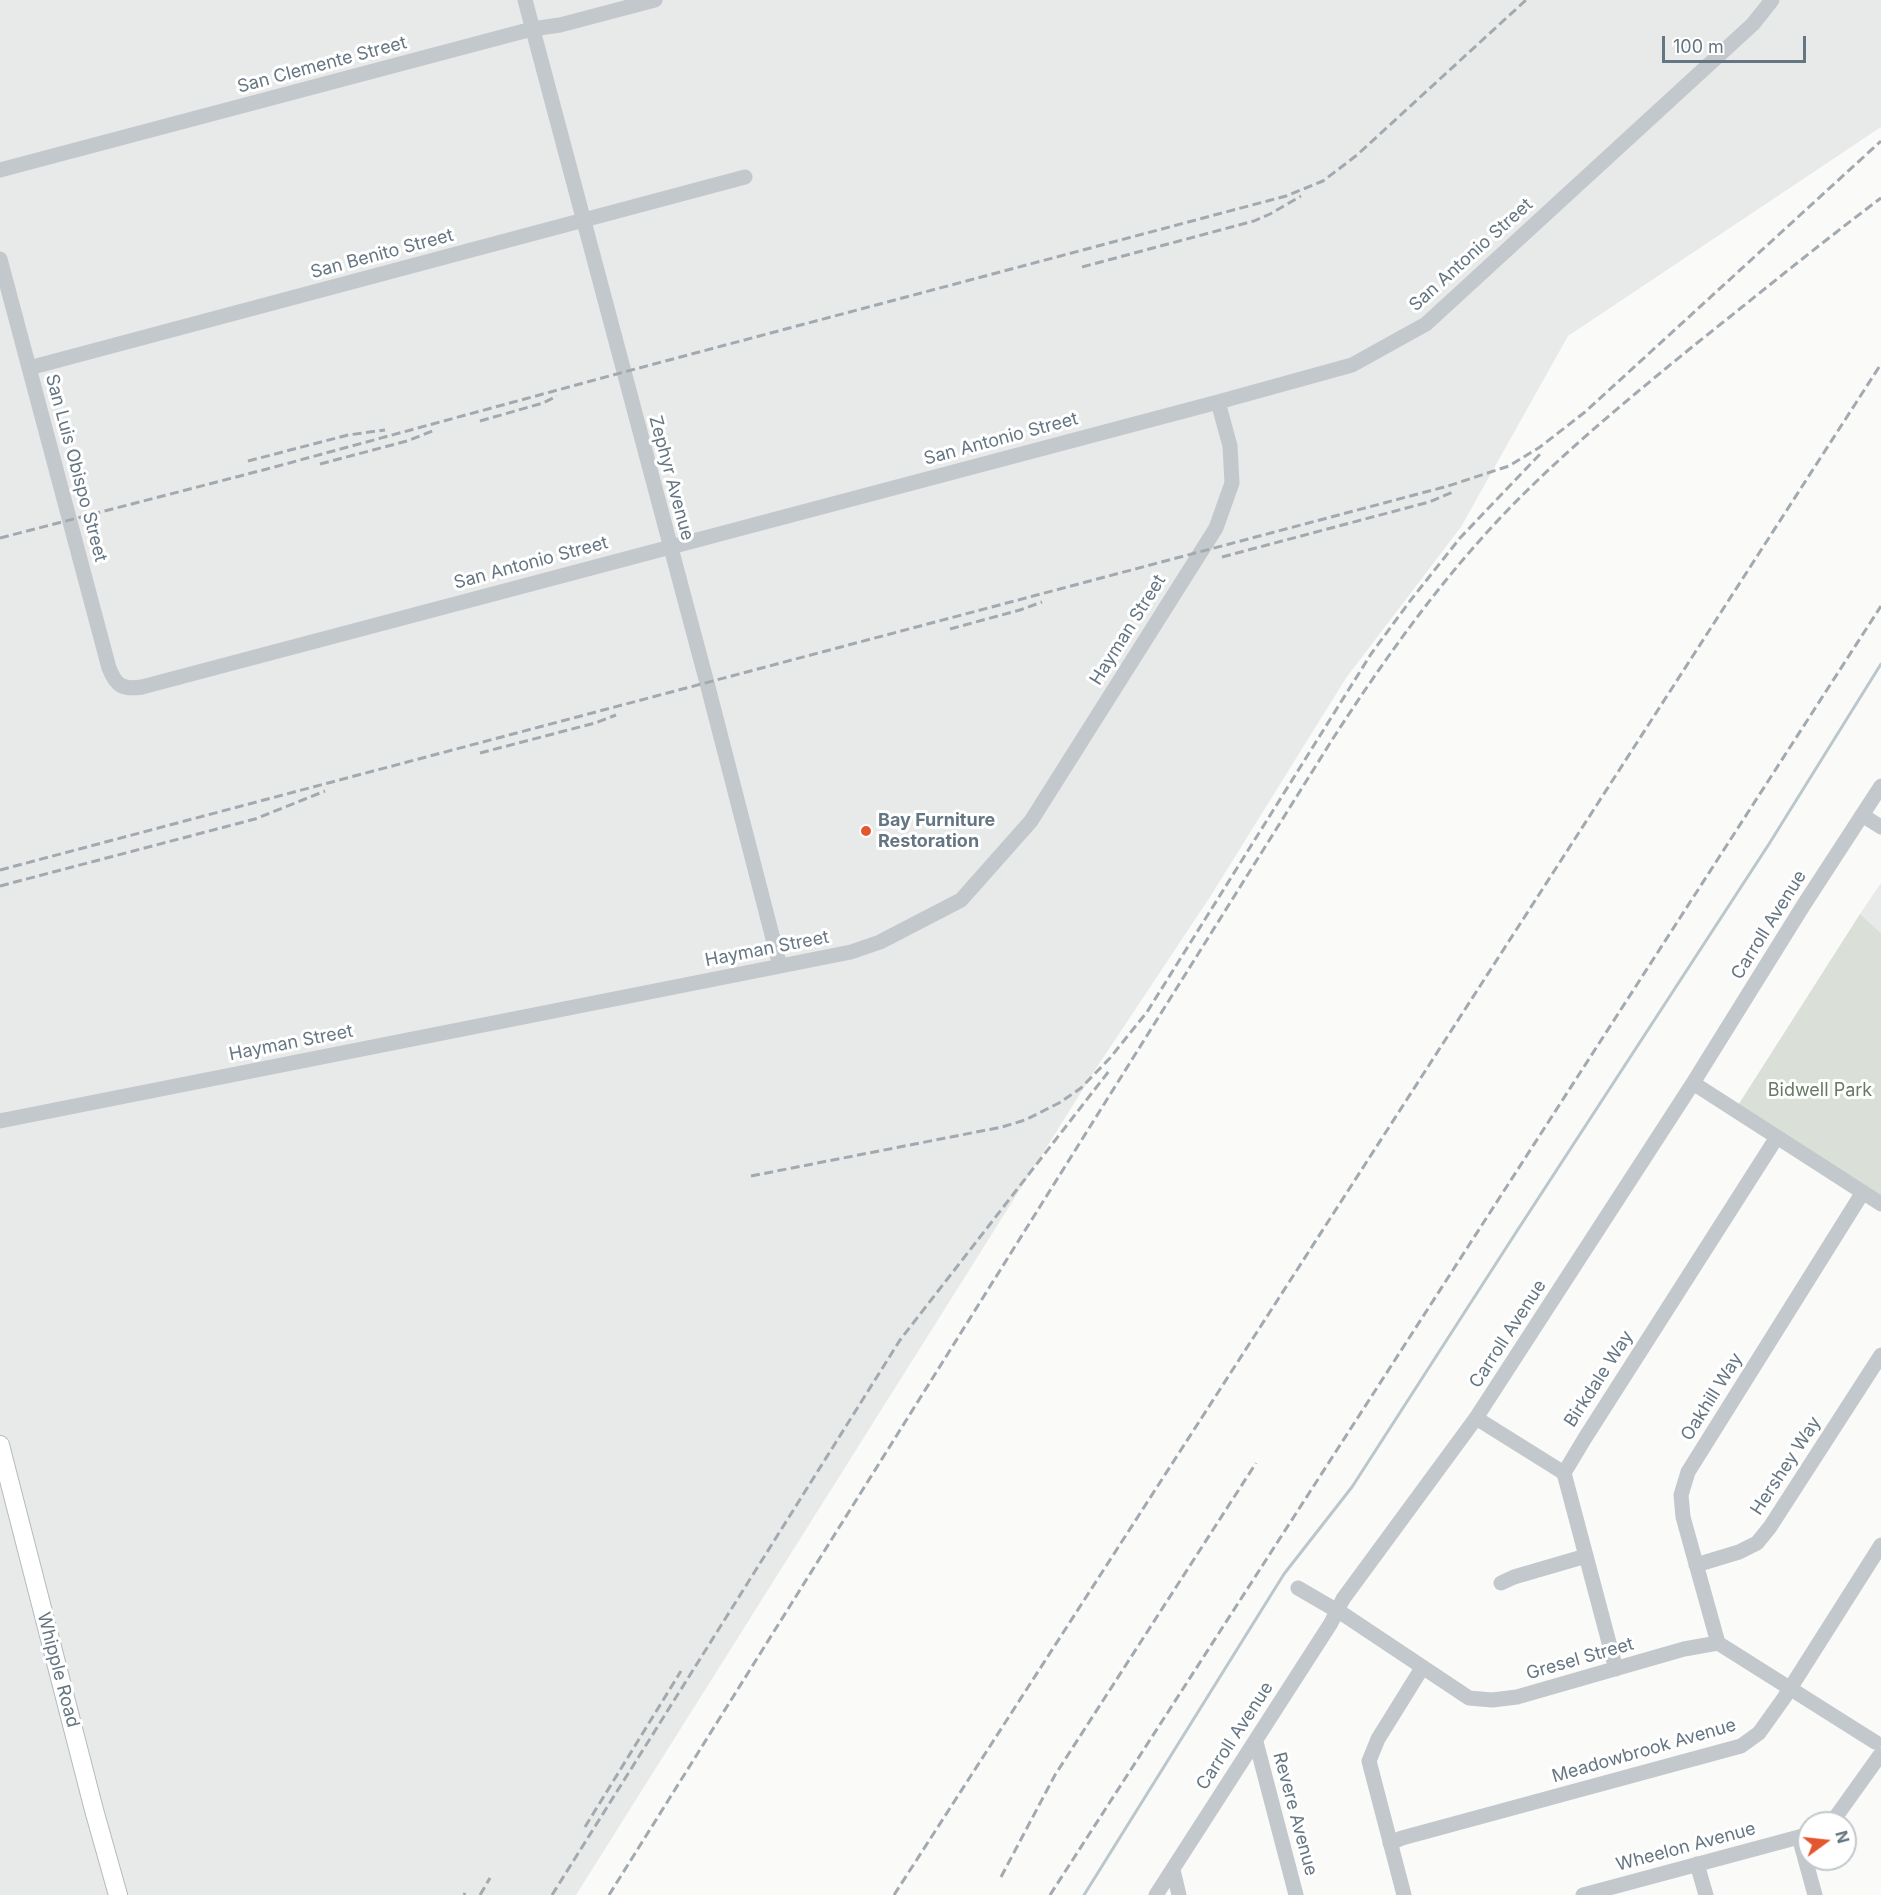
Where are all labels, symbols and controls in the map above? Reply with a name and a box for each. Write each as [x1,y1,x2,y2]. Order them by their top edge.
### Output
scale bar [1665,24,1809,62]
street label: San Clemente Street [235,32,409,98]
text: 100 m [1673,36,1724,57]
street label: San Antonio Street [1405,194,1537,316]
street label: San Benito Street [308,225,456,283]
street label: San Luis Obispo Street [41,372,111,564]
street label: San Antonio Street [922,408,1080,470]
street label: Zephyr Avenue [644,413,698,543]
street label: San Antonio Street [452,532,610,594]
street label: Hayman Street [1086,571,1170,689]
place label: Bay Furniture Restoration [878,810,995,852]
marker: Bay Furniture Restoration [859,824,873,838]
street label: Carroll Avenue [1727,866,1811,984]
street label: Hayman Street [703,926,831,972]
street label: Hayman Street [227,1020,355,1066]
park label: Bidwell Park [1768,1080,1872,1102]
street label: Carroll Avenue [1465,1276,1551,1392]
street label: Birkdale Way [1560,1327,1638,1431]
street label: Oakhill Way [1677,1349,1747,1445]
street label: Hershey Way [1746,1413,1826,1519]
street label: Whipple Road [32,1610,84,1730]
street label: Gresel Street [1524,1633,1636,1685]
street label: Carroll Avenue [1192,1678,1278,1794]
street label: Meadowbrook Avenue [1549,1714,1739,1788]
street label: Revere Avenue [1268,1750,1322,1878]
north arrow [1797,1811,1857,1871]
street label: Wheelon Avenue [1614,1818,1758,1876]
text: N [1831,1828,1854,1845]

